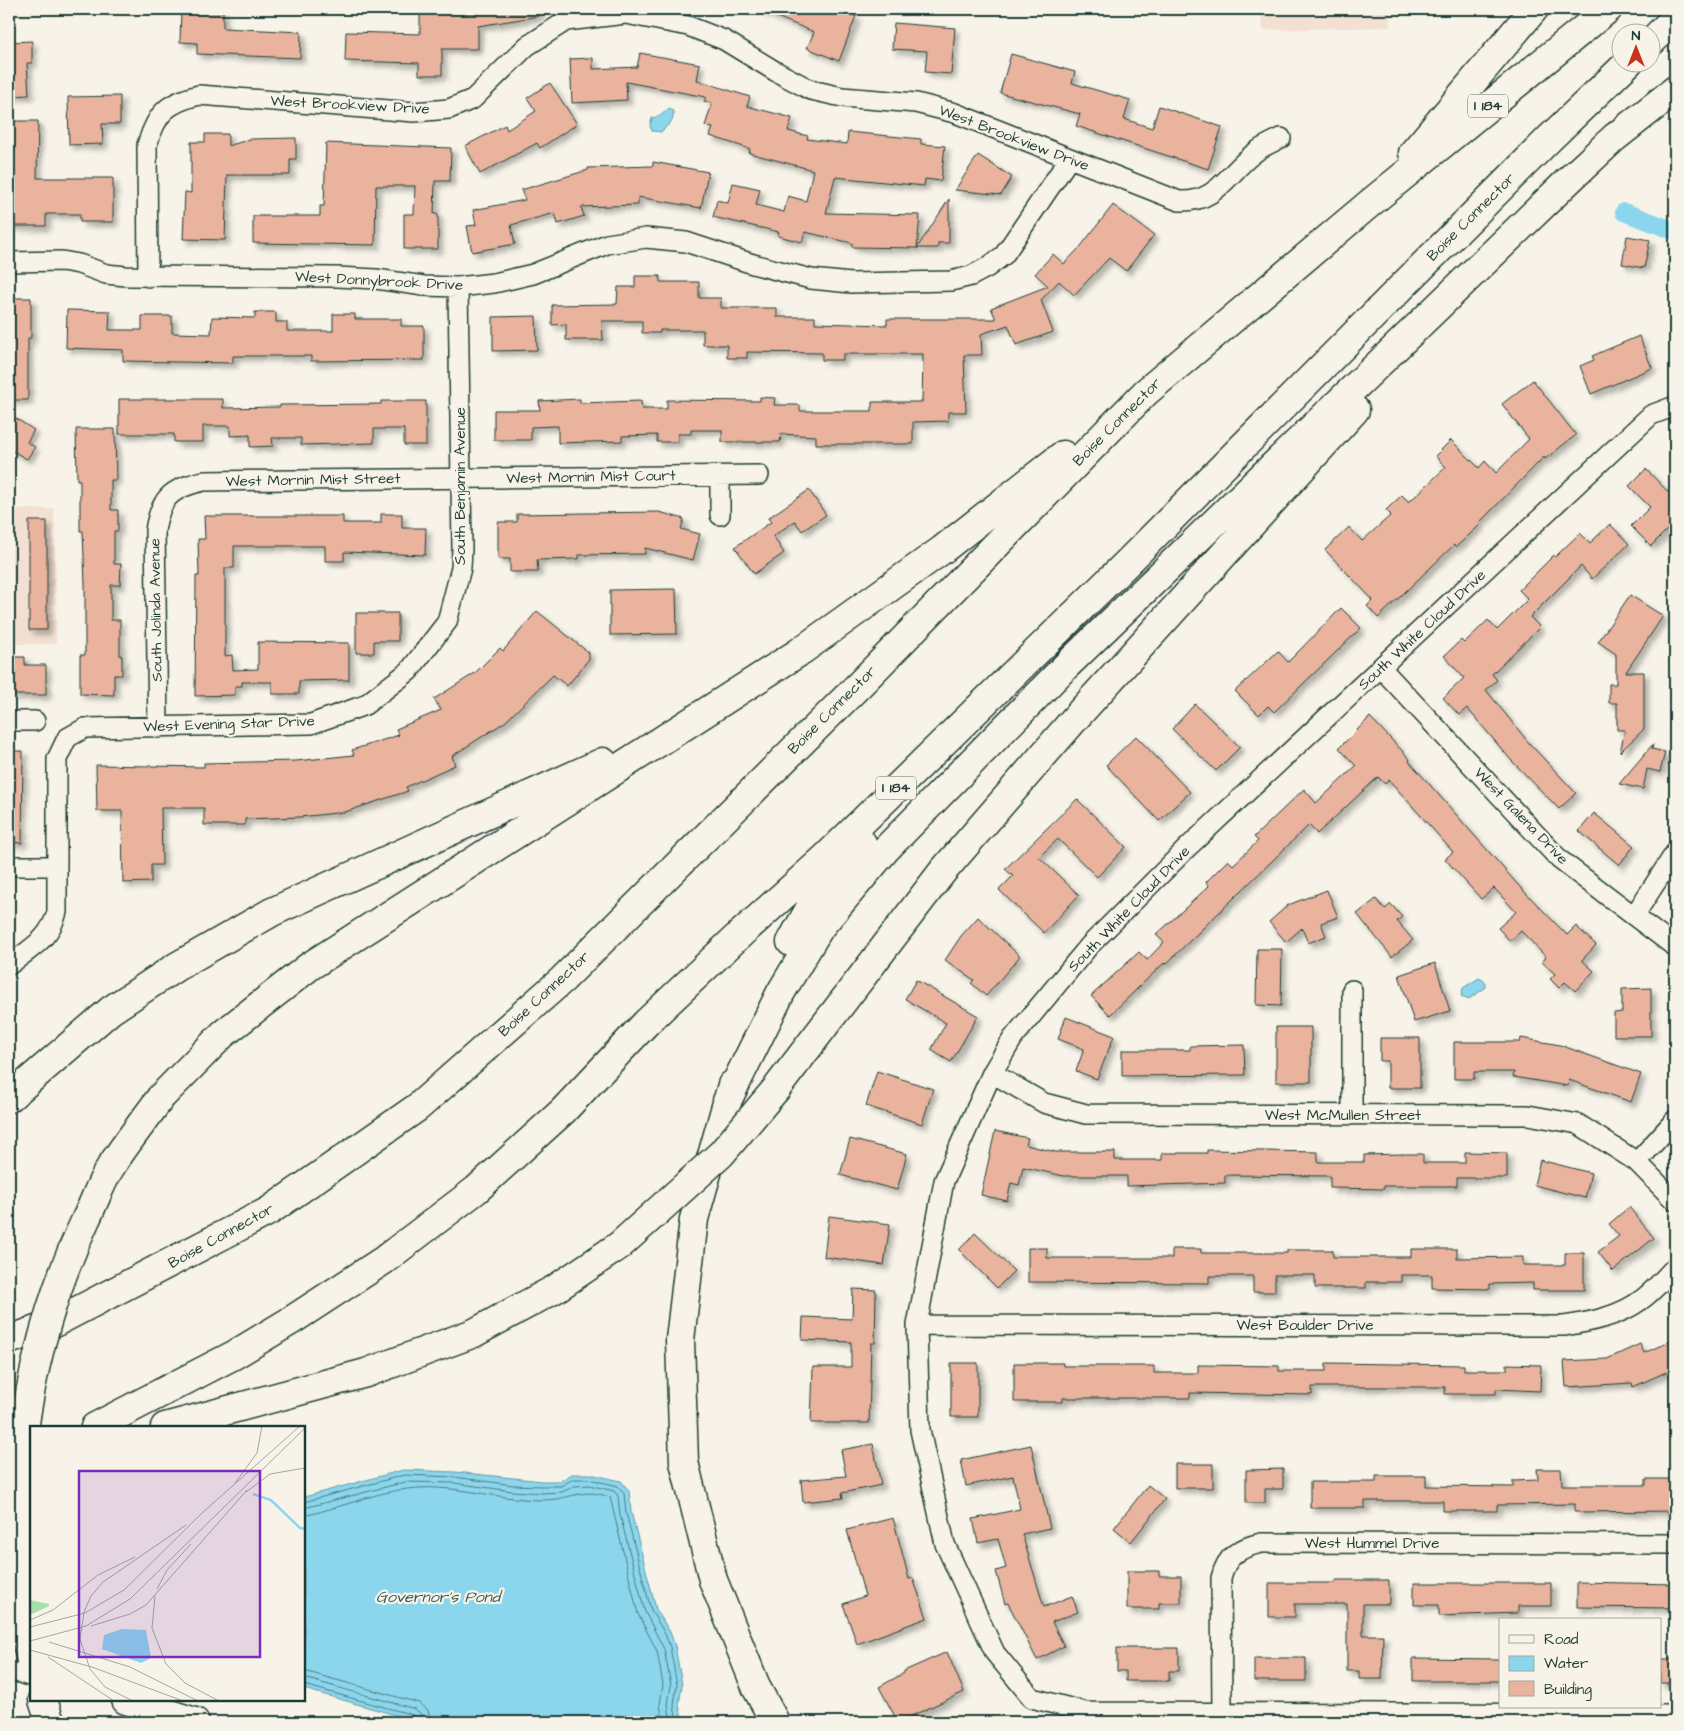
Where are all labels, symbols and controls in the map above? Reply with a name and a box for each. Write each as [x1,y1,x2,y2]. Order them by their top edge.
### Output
north arrow [1612,22,1662,72]
text: N [1632,26,1641,46]
street label: West Brookview Drive [270,90,430,120]
road number: I 184 [1468,94,1508,118]
street label: West Brookview Drive [936,100,1092,176]
street label: Boise Connector [1422,168,1520,266]
street label: West Donnybrook Drive [294,266,464,297]
street label: Boise Connector [1068,373,1166,471]
street label: South Benjamin Avenue [450,407,471,565]
street label: West Mornin Mist Court [506,465,676,489]
street label: West Mornin Mist Street [225,468,401,492]
street label: South Jolinda Avenue [144,538,168,682]
street label: South White Cloud Drive [1353,565,1491,695]
street label: Boise Connector [783,661,881,759]
street label: West Evening Star Drive [143,711,315,738]
street label: West Galena Drive [1469,763,1573,869]
road number: I 184 [876,776,916,800]
street label: South White Cloud Drive [1063,841,1195,977]
street label: Boise Connector [494,946,594,1042]
street label: West McMullen Street [1265,1105,1421,1126]
street label: Boise Connector [165,1198,277,1274]
street label: West Boulder Drive [1236,1315,1374,1336]
inset map [30,1426,305,1701]
street label: West Hummel Drive [1305,1533,1439,1554]
water label: Governor's Pond [376,1586,503,1608]
legend [1499,1618,1662,1708]
text: Road [1544,1629,1579,1650]
text: Water [1544,1653,1588,1674]
text: Building [1544,1679,1592,1701]

